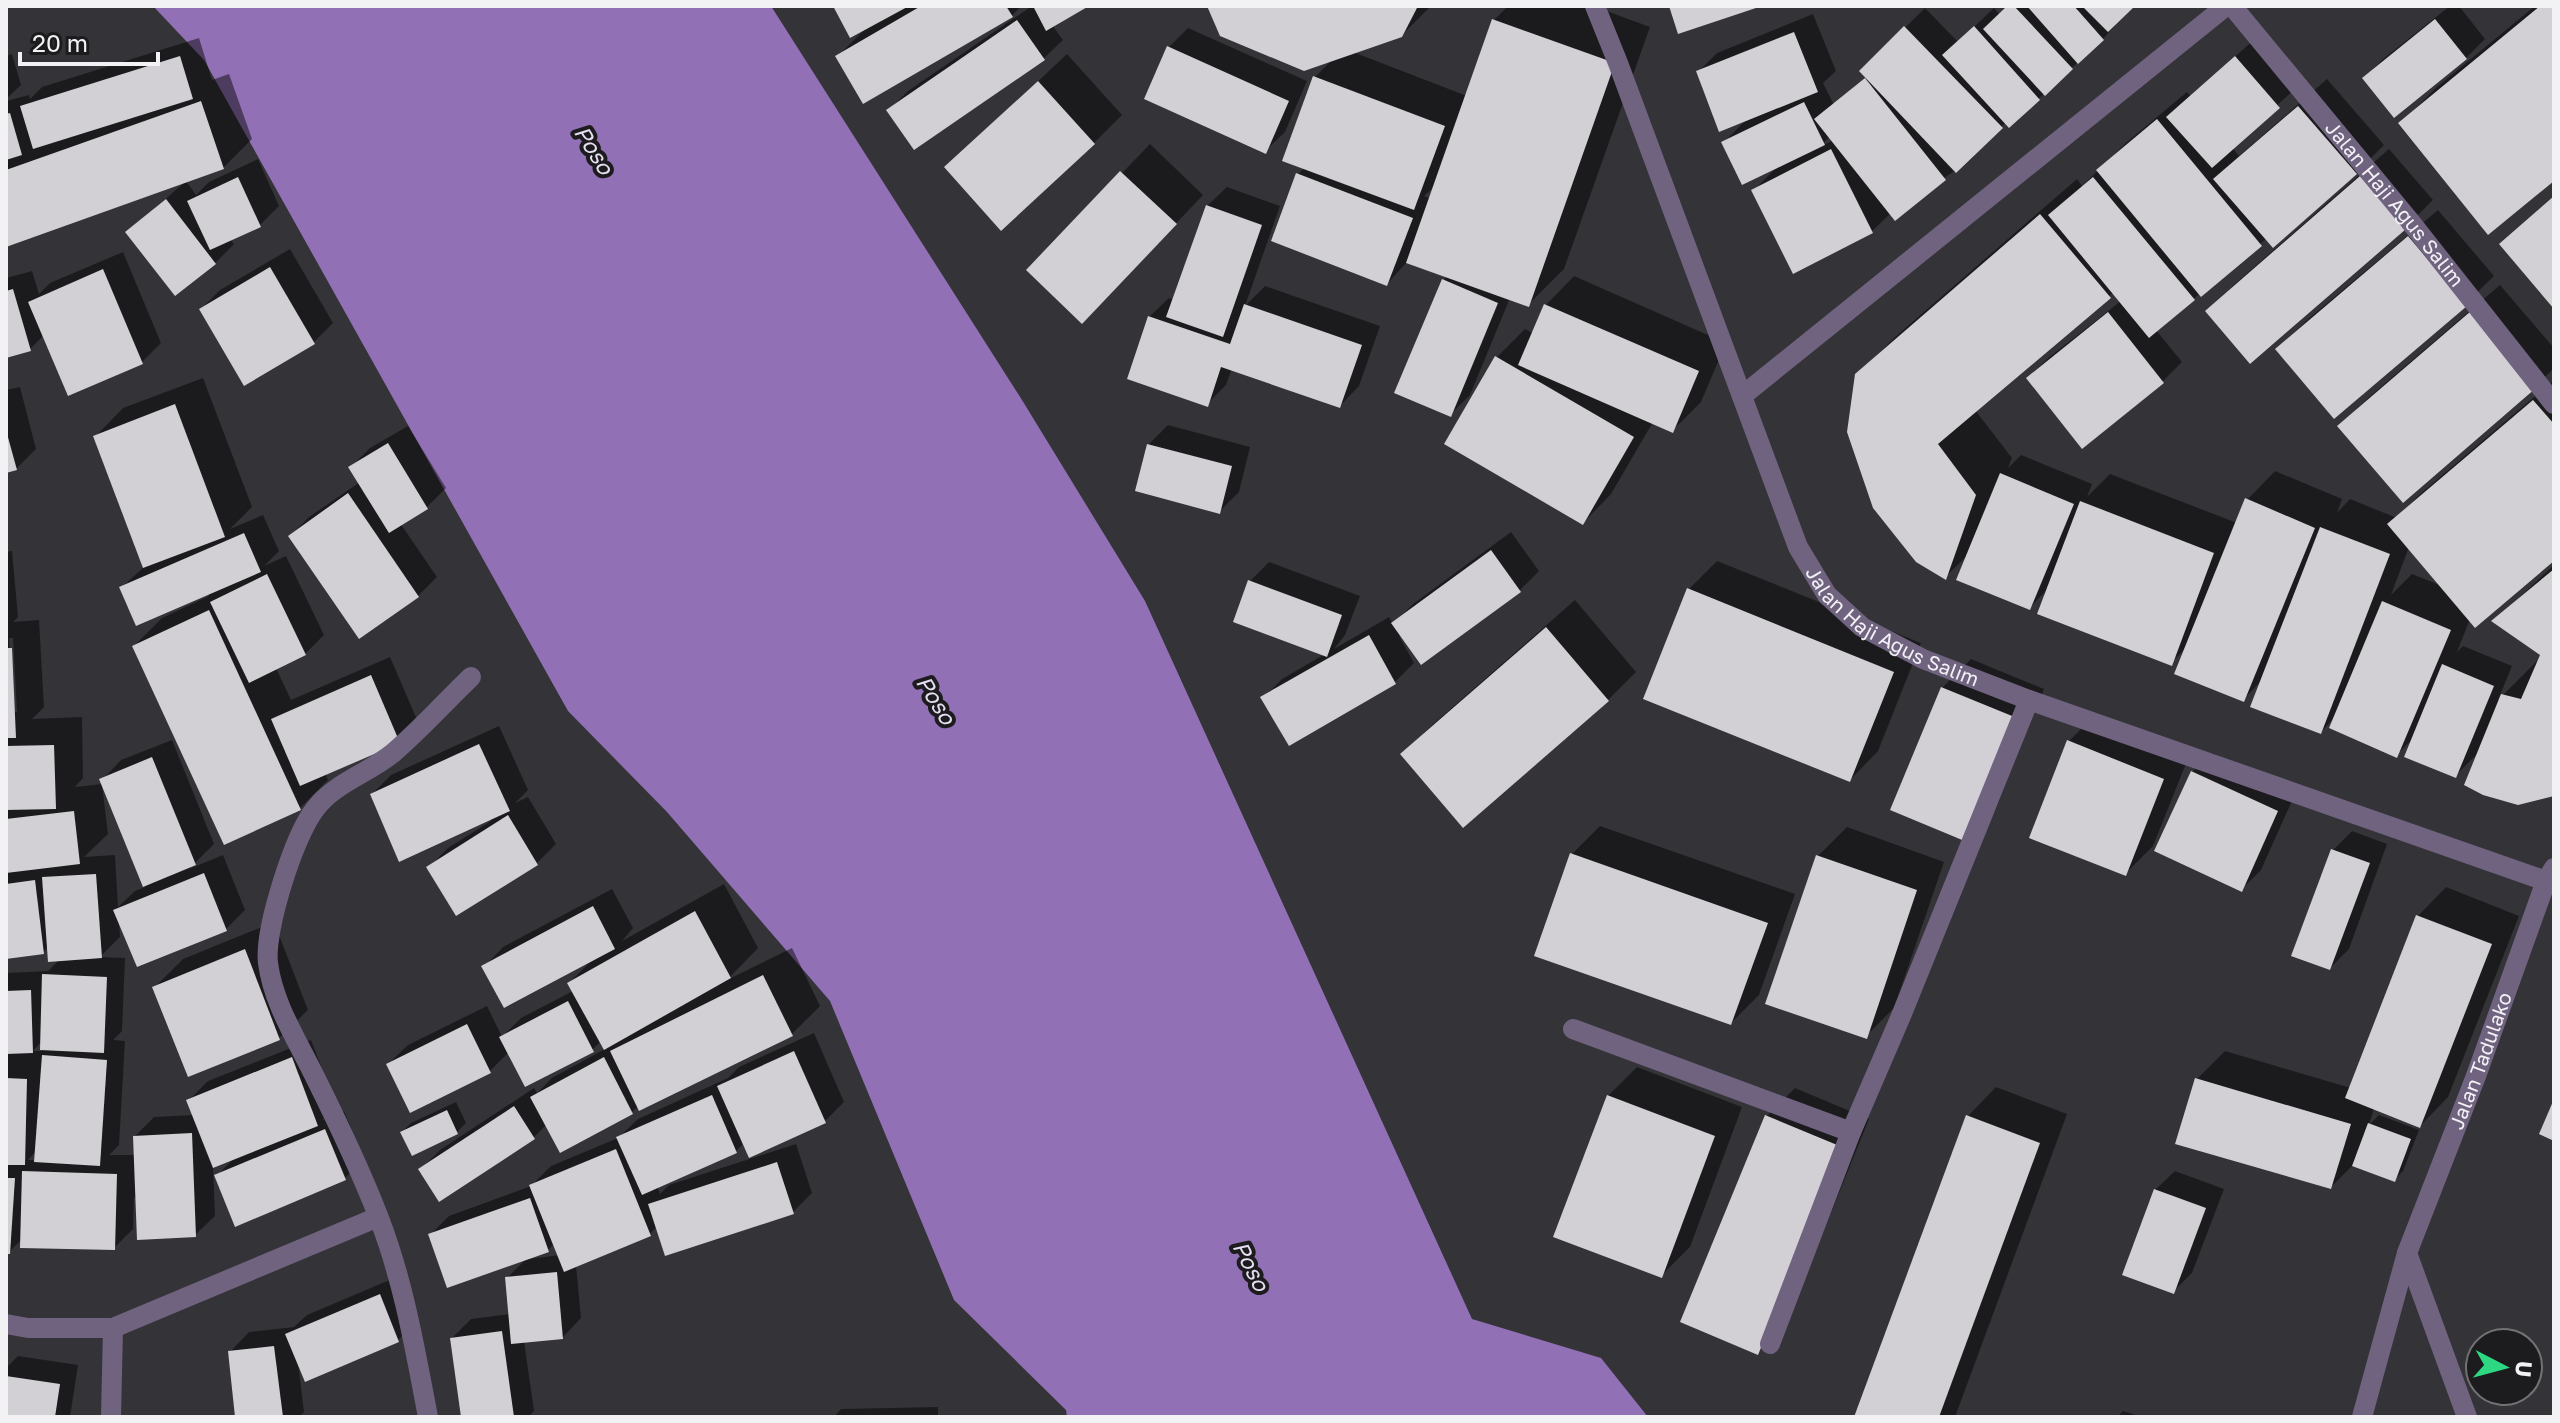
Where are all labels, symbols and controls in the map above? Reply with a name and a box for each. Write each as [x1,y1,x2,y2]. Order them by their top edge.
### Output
scale bar [20,16,158,66]
text: 20 m [32,28,88,57]
street label: Jalan Haji Agus Salim [2321,115,2470,291]
water label: Poso [569,120,621,181]
street label: Jalan Haji Agus Salim [1801,562,1983,691]
water label: Poso [911,670,963,731]
street label: Jalan Tadulako [2443,989,2516,1132]
water label: Poso [1228,1236,1276,1297]
north arrow [2464,1327,2544,1407]
text: U [2510,1360,2539,1379]

